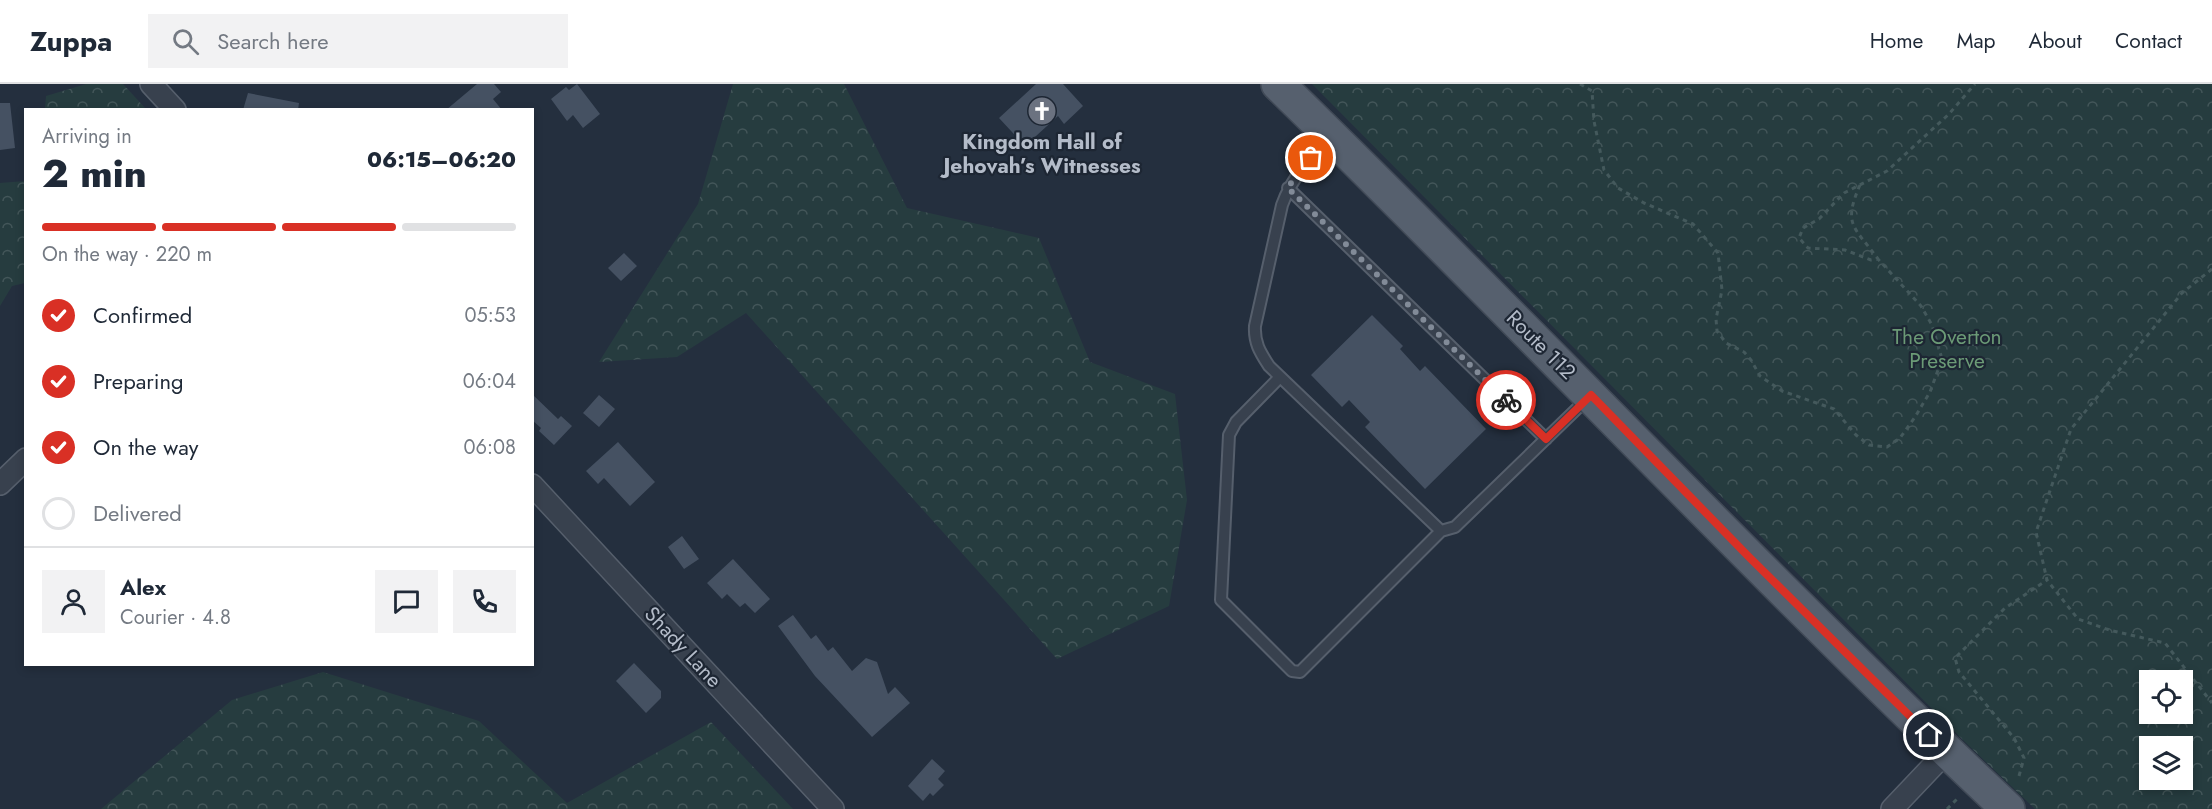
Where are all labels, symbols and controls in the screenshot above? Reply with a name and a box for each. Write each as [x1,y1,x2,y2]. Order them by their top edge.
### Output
search box [148,14,568,68]
text: Zuppa [30,21,112,62]
icon: search [169,25,202,58]
text: Search here [217,25,329,57]
text: Home [1870,26,1923,56]
text: Map [1956,26,1996,56]
text: About [2029,26,2082,56]
text: Contact [2115,26,2182,56]
church icon: Kingdom Hall of Jehovah’s Witnesses [1026,95,1058,127]
text: Arriving in [42,122,132,151]
place label: Kingdom Hall of Jehovah’s Witnesses [939,127,1141,181]
pin [1285,132,1336,183]
icon: bag [1294,141,1327,174]
text: 06:15–06:20 [367,143,516,175]
text: 2 min [42,145,147,202]
text: On the way · 220 m [42,240,212,269]
icon: check [42,299,75,332]
text: Confirmed [93,299,192,331]
text: 05:53 [465,301,516,330]
street label: Route 112 [1500,304,1582,386]
park label: The Overton Preserve [1892,322,2002,376]
icon: check [42,365,75,398]
text: Preparing [93,365,184,397]
text: 06:04 [463,367,516,396]
courier [1476,370,1536,430]
icon: bike [1490,384,1523,417]
icon: check [42,431,75,464]
text: On the way [93,431,198,463]
text: 06:08 [464,433,516,462]
text: Delivered [93,497,182,529]
button: person [42,570,105,633]
button: chat [375,570,438,633]
button: phone [453,570,516,633]
text: Alex [120,571,166,603]
street label: Shady Lane [637,600,729,694]
text: Courier · 4.8 [120,603,231,632]
map controls [2139,670,2193,790]
button: locate [2139,670,2193,724]
pin [1903,709,1954,760]
icon: home [1912,718,1945,751]
button: layers [2139,736,2193,790]

